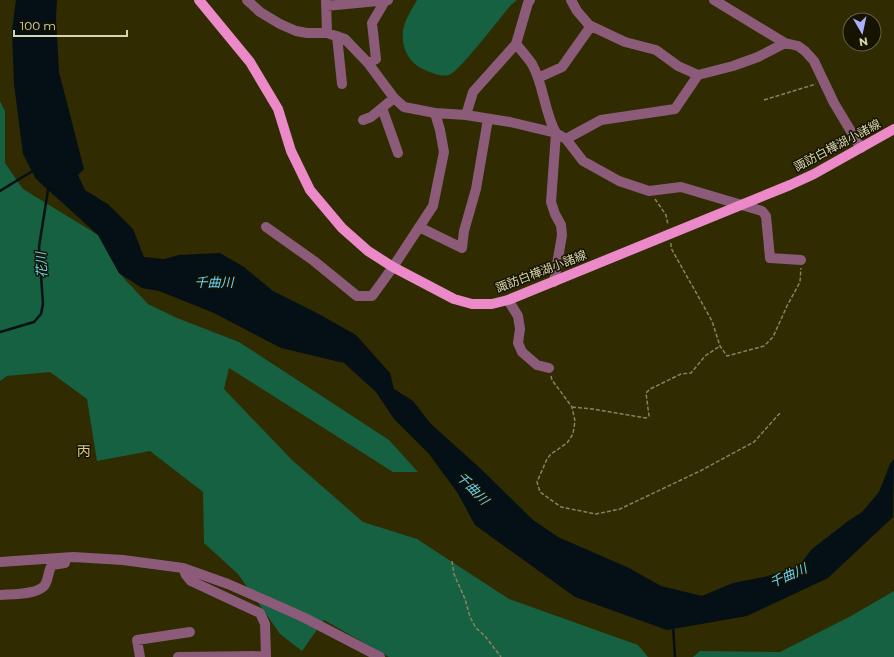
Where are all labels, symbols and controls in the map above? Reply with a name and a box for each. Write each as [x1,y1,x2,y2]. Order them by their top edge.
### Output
scale bar [14,12,127,38]
north arrow [842,12,882,52]
text: 100 m [20,18,56,33]
text: N [858,34,869,49]
street label: 諏訪白樺湖小諸線 [791,116,883,174]
street label: 諏訪白樺湖小諸線 [493,247,589,295]
water label: 花川 [32,250,50,278]
water label: 千曲川 [194,274,235,290]
district label: 丙 [77,442,91,460]
water label: 千曲川 [454,468,494,509]
water label: 千曲川 [767,559,811,590]

